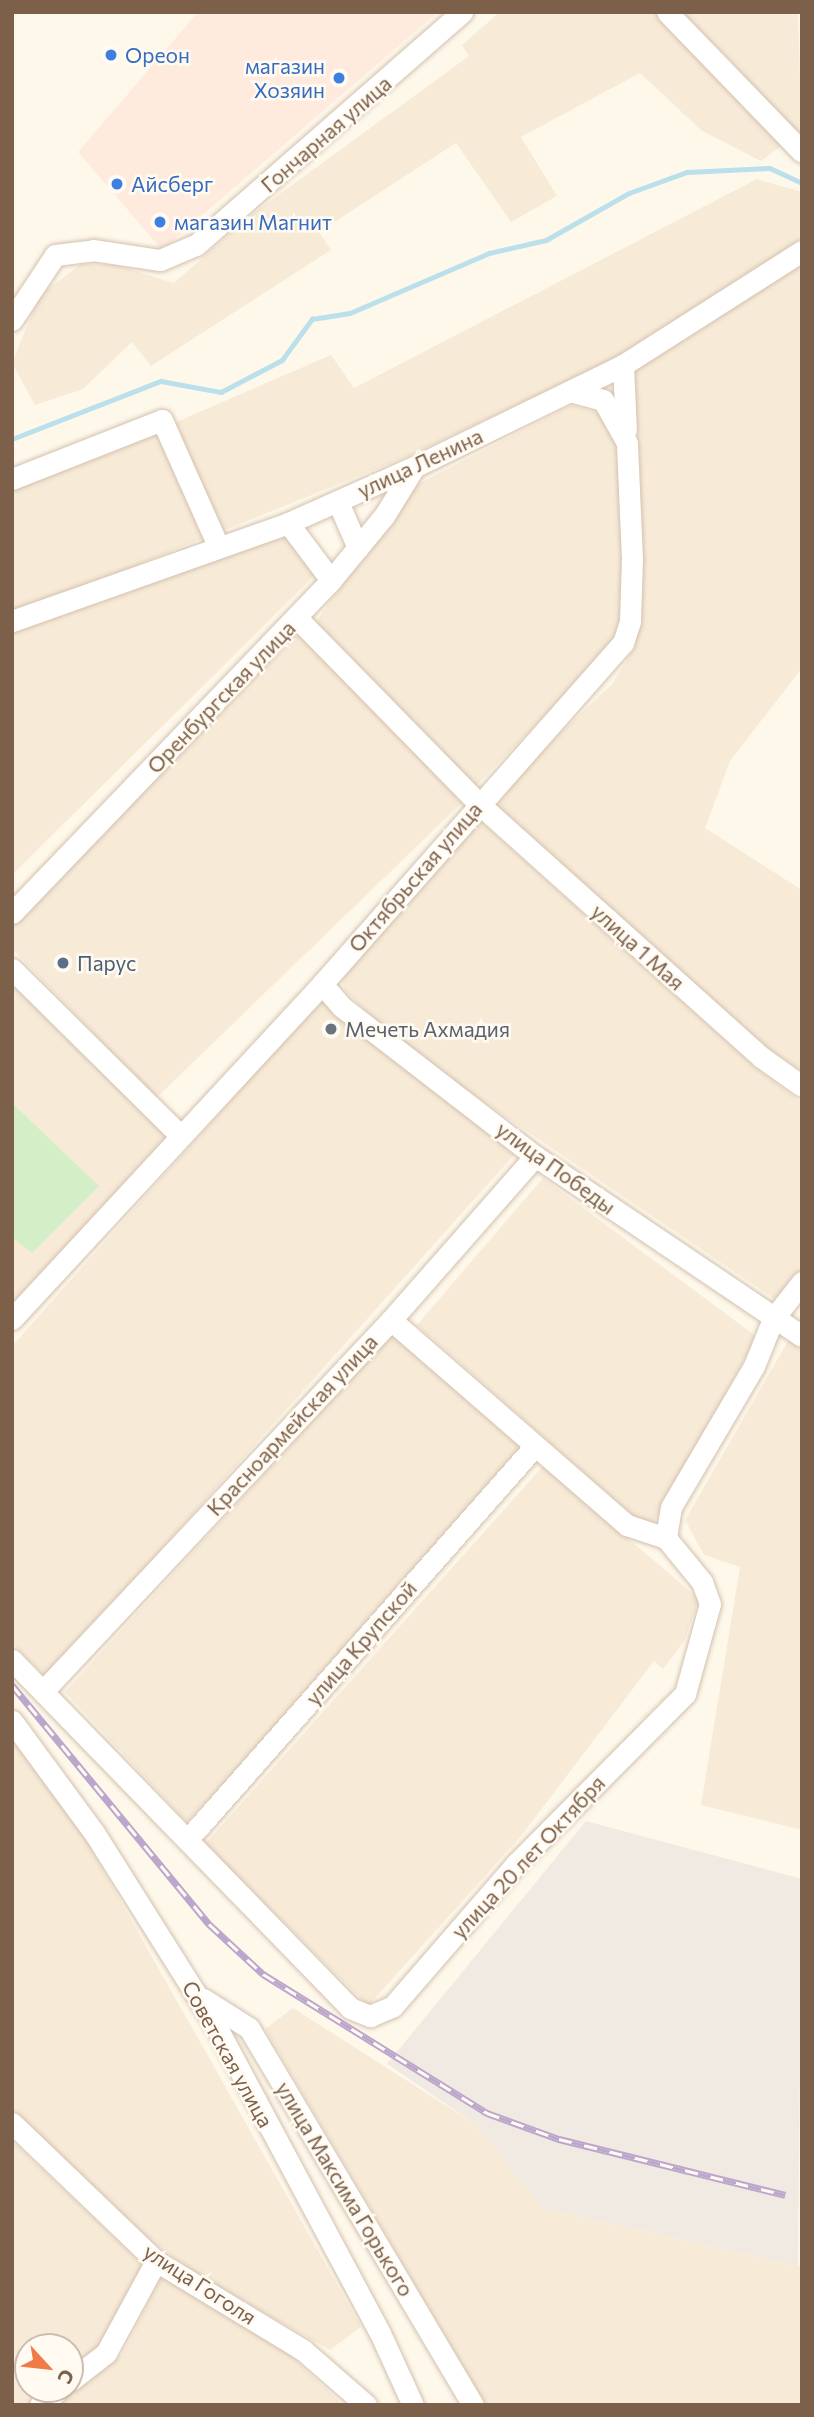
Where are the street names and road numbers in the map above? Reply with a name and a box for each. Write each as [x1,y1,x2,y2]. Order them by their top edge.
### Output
street label: Гончарная улица [256,71,396,197]
street label: улица Ленина [353,423,487,503]
street label: Оренбургская улица [142,616,300,778]
street label: Октябрьская улица [343,797,487,957]
street label: улица 1 Мая [586,899,690,995]
street label: улица Победы [492,1116,620,1220]
street label: Красноармейская улица [202,1329,382,1521]
street label: улица Крупской [300,1576,422,1710]
street label: улица 20 лет Октября [446,1770,610,1944]
street label: Советская улица [177,1976,279,2132]
street label: улица Максима Горького [271,2077,419,2301]
street label: улица Гоголя [139,2238,261,2330]

